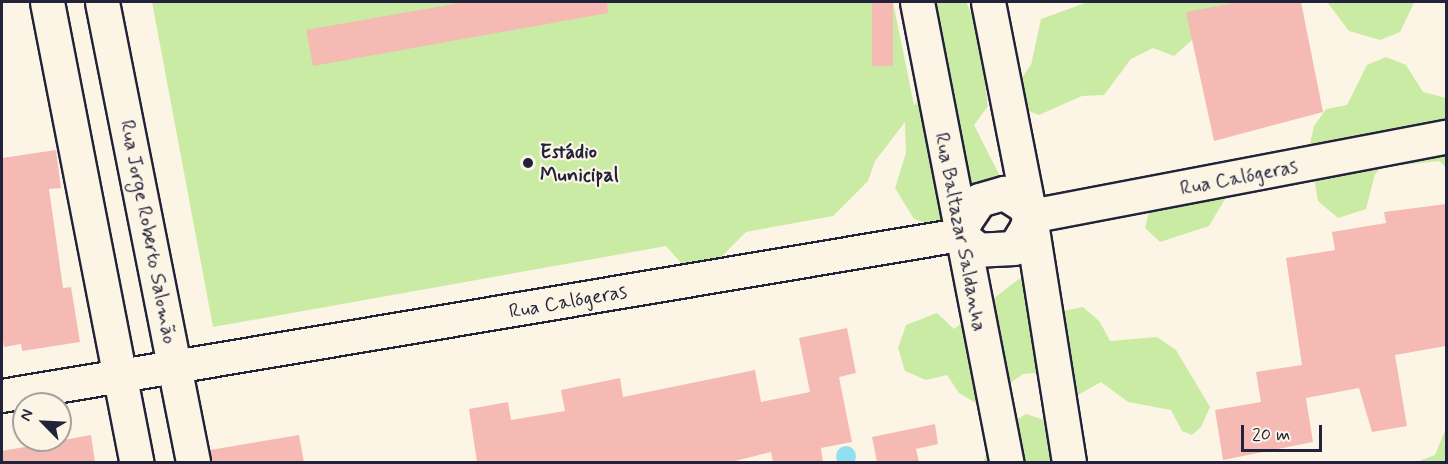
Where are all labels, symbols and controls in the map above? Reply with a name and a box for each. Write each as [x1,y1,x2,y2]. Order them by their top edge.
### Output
street label: Rua Jorge Roberto Salomão [114,116,182,348]
street label: Rua Baltazar Saldanha [929,133,991,331]
place label: Estádio Municipal [540,140,619,187]
street label: Rua Calógeras [1179,155,1299,201]
marker: Estádio Municipal [521,156,535,170]
street label: Rua Calógeras [508,280,628,324]
north arrow [12,392,72,452]
text: N [15,406,39,424]
scale bar [1244,413,1325,451]
text: 20 m [1252,423,1290,447]

